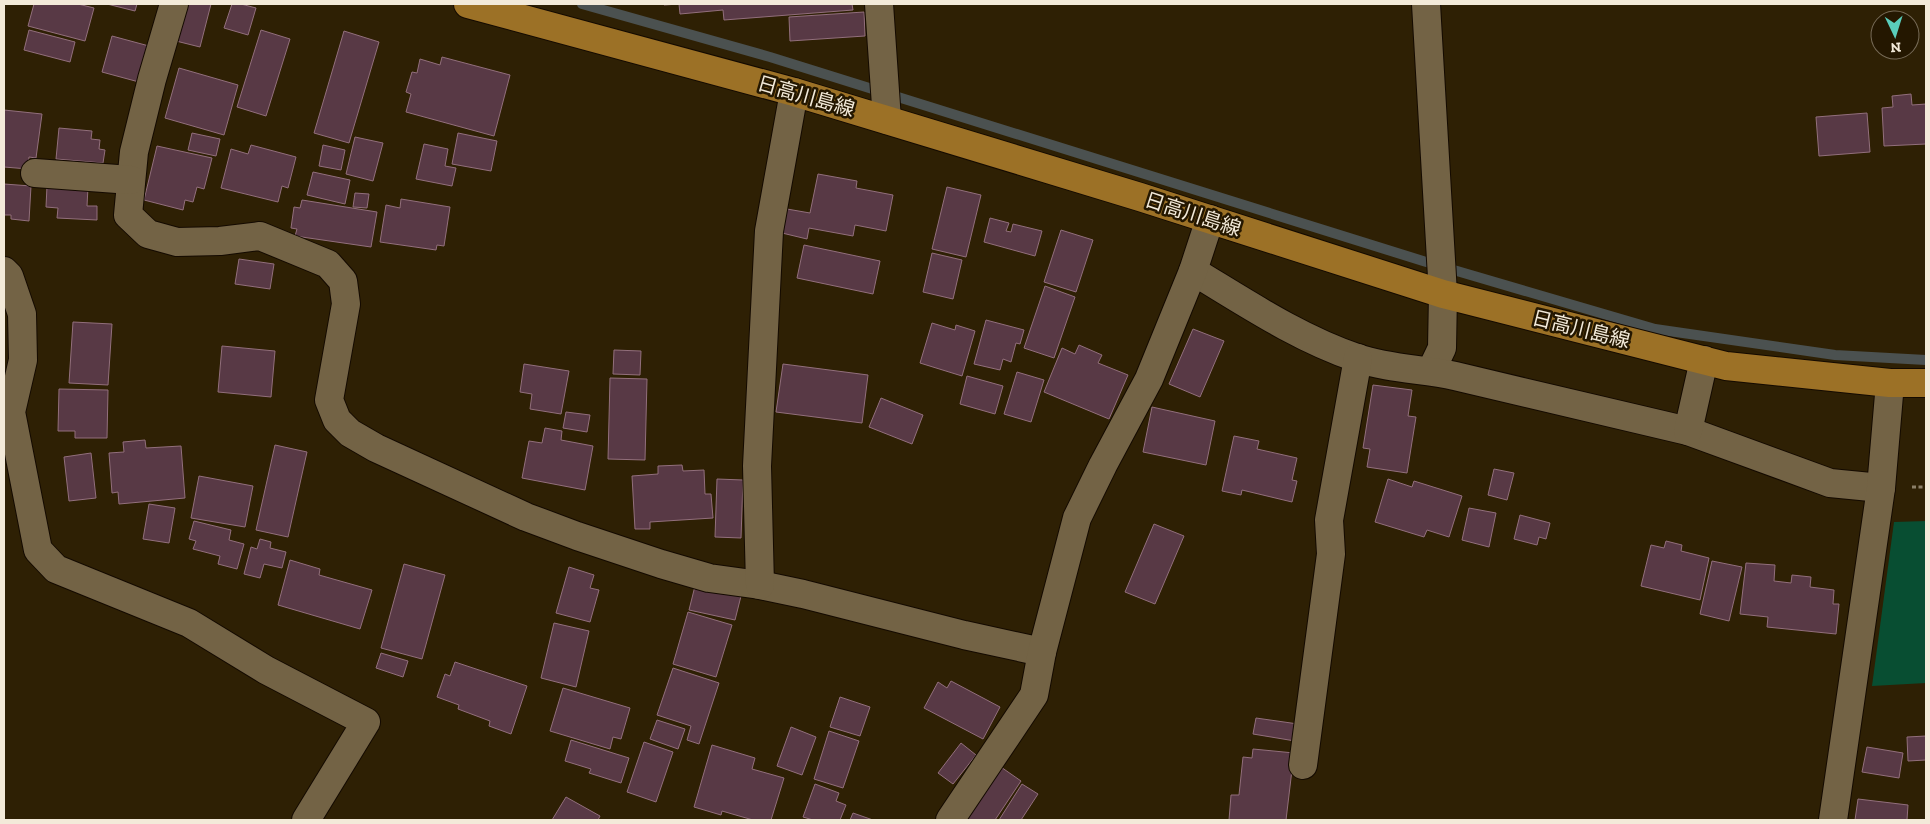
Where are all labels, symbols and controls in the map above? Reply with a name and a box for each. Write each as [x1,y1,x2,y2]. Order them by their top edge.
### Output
north arrow [1870,10,1920,60]
text: N [1890,39,1902,56]
street label: 日高川島線 [755,71,857,121]
street label: 日高川島線 [1142,187,1244,241]
street label: 日高川島線 [1530,305,1632,353]

